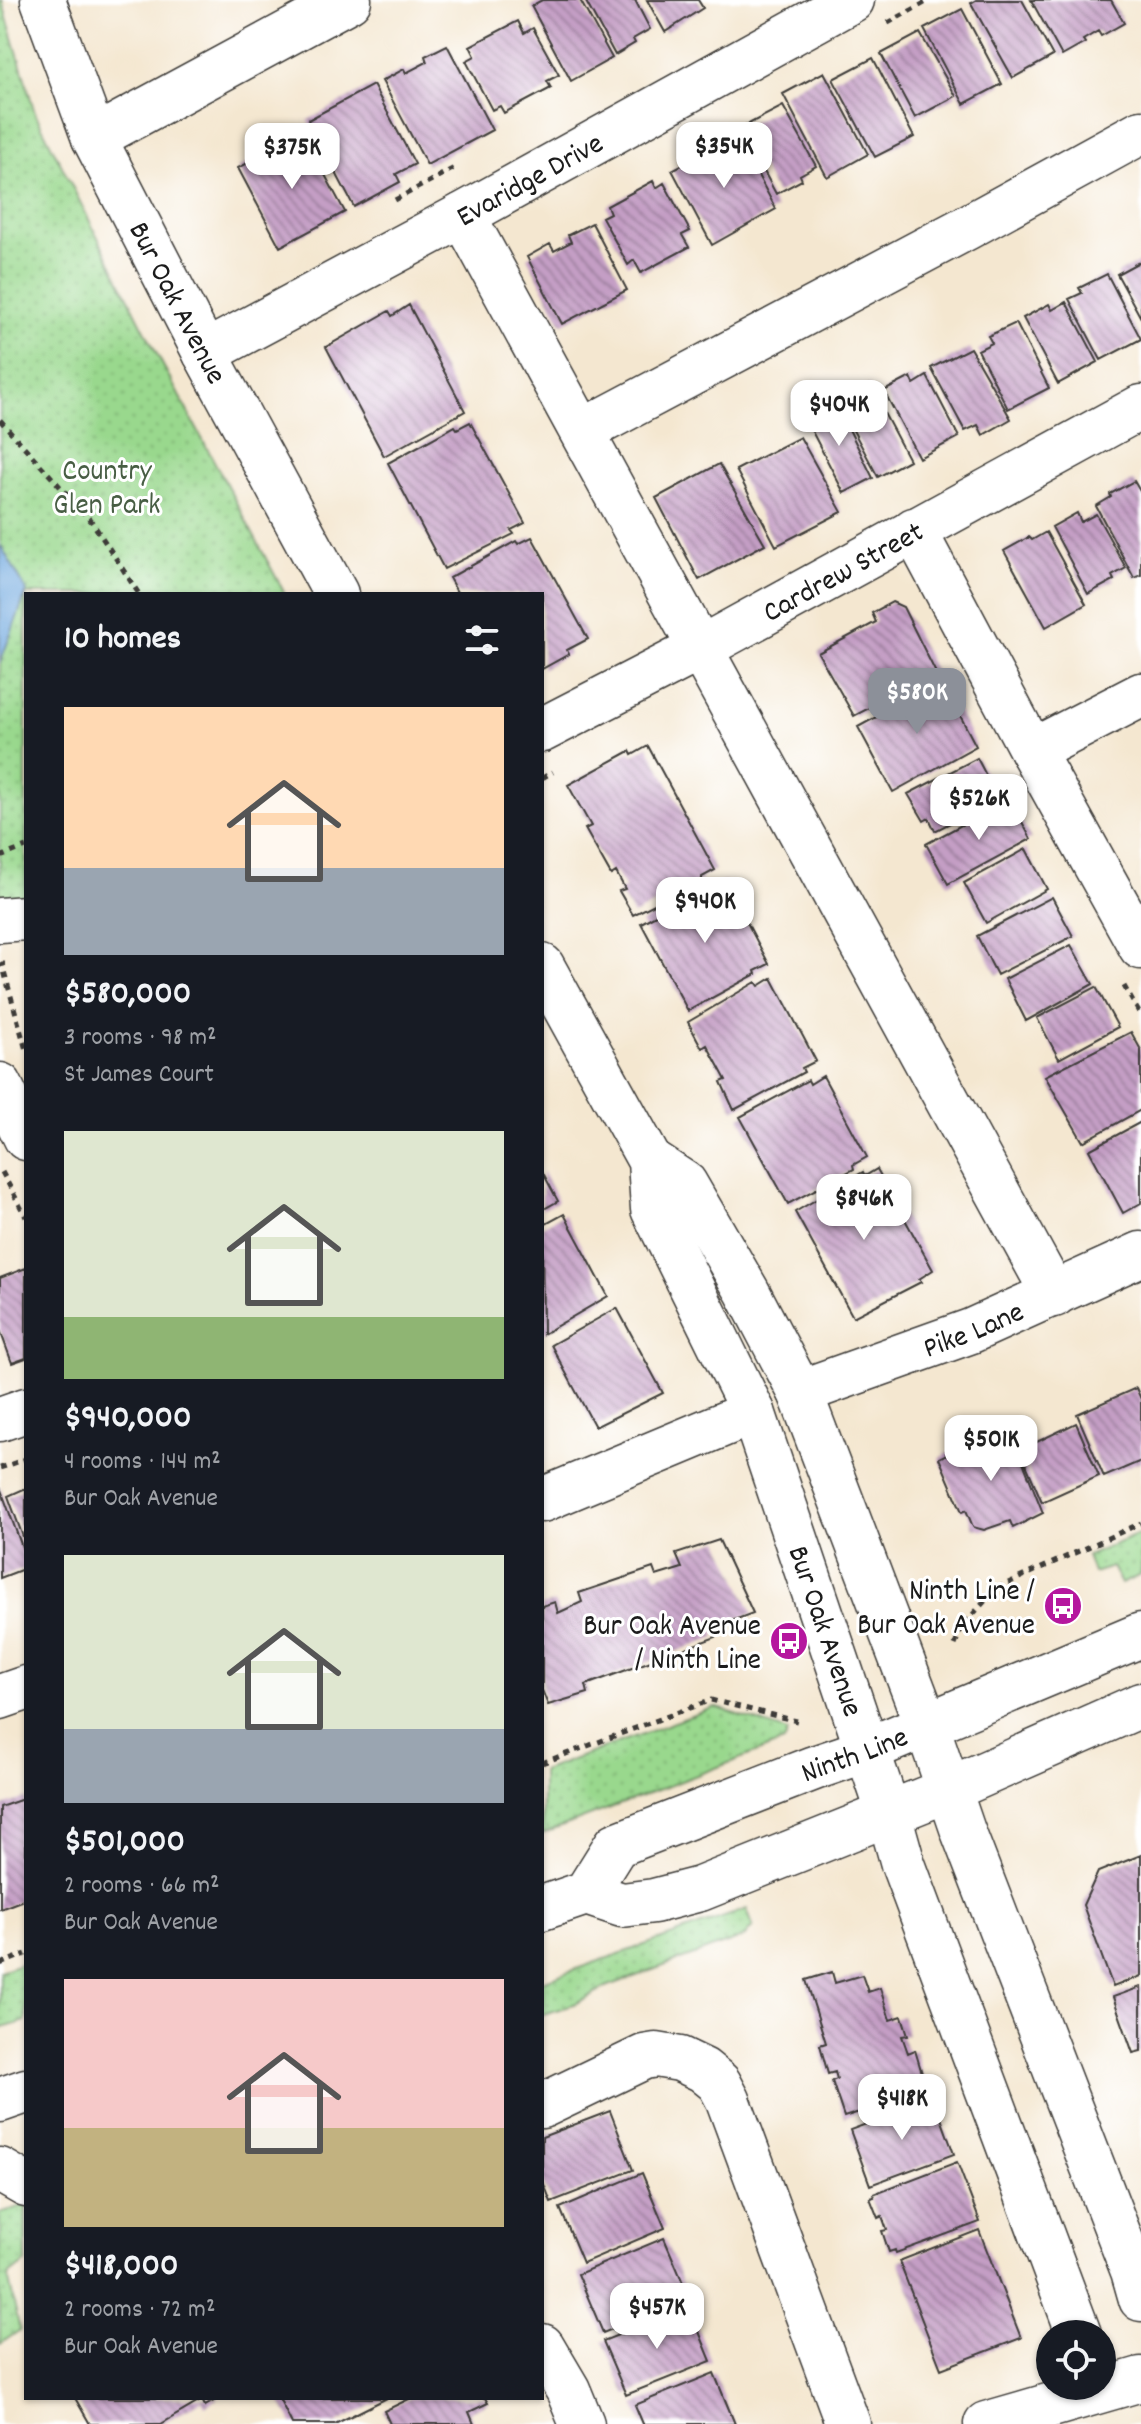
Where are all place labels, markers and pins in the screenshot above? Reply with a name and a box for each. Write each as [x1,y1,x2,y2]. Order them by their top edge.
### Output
pin: $354K [668,122,780,190]
pin: $375K [236,123,348,191]
pin: $404K [783,380,895,448]
pin: $580K [861,668,973,736]
pin: $526K [923,774,1035,842]
pin: $940K [649,877,761,945]
pin: $846K [808,1174,920,1242]
pin: $501K [935,1415,1047,1483]
place label: Ninth Line / Bur Oak Avenue [857,1572,1035,1649]
bus stop icon: Ninth Line / Bur Oak Avenue [1042,1585,1084,1627]
place label: Bur Oak Avenue / Ninth Line [583,1607,761,1684]
bus stop icon: Bur Oak Avenue / Ninth Line [768,1620,810,1662]
pin: $418K [846,2074,958,2142]
pin: $457K [601,2283,713,2351]

